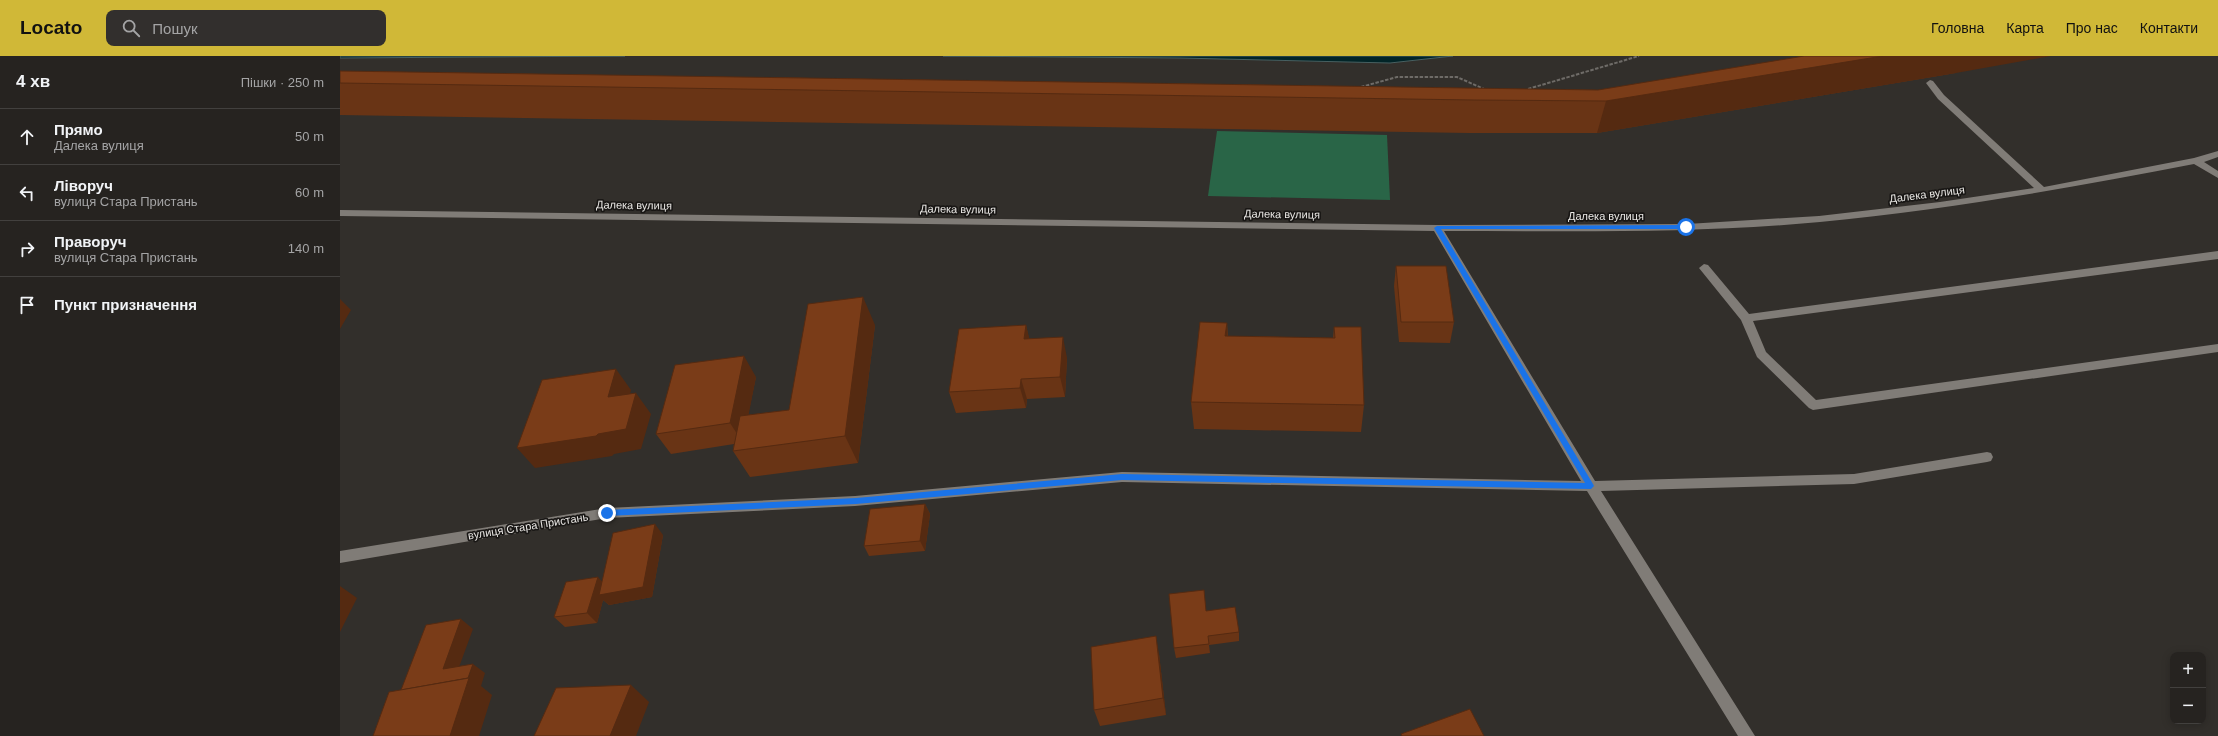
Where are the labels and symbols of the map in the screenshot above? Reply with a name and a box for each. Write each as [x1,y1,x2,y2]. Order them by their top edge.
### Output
street label: Далека вулиця [1889,183,1965,205]
street label: Далека вулиця [596,198,672,212]
street label: Далека вулиця [920,202,996,216]
street label: Далека вулиця [1244,207,1320,221]
street label: Далека вулиця [1568,210,1644,222]
route start [1677,218,1695,236]
route end [598,504,616,522]
street label: вулиця Стара Пристань [467,511,589,541]

